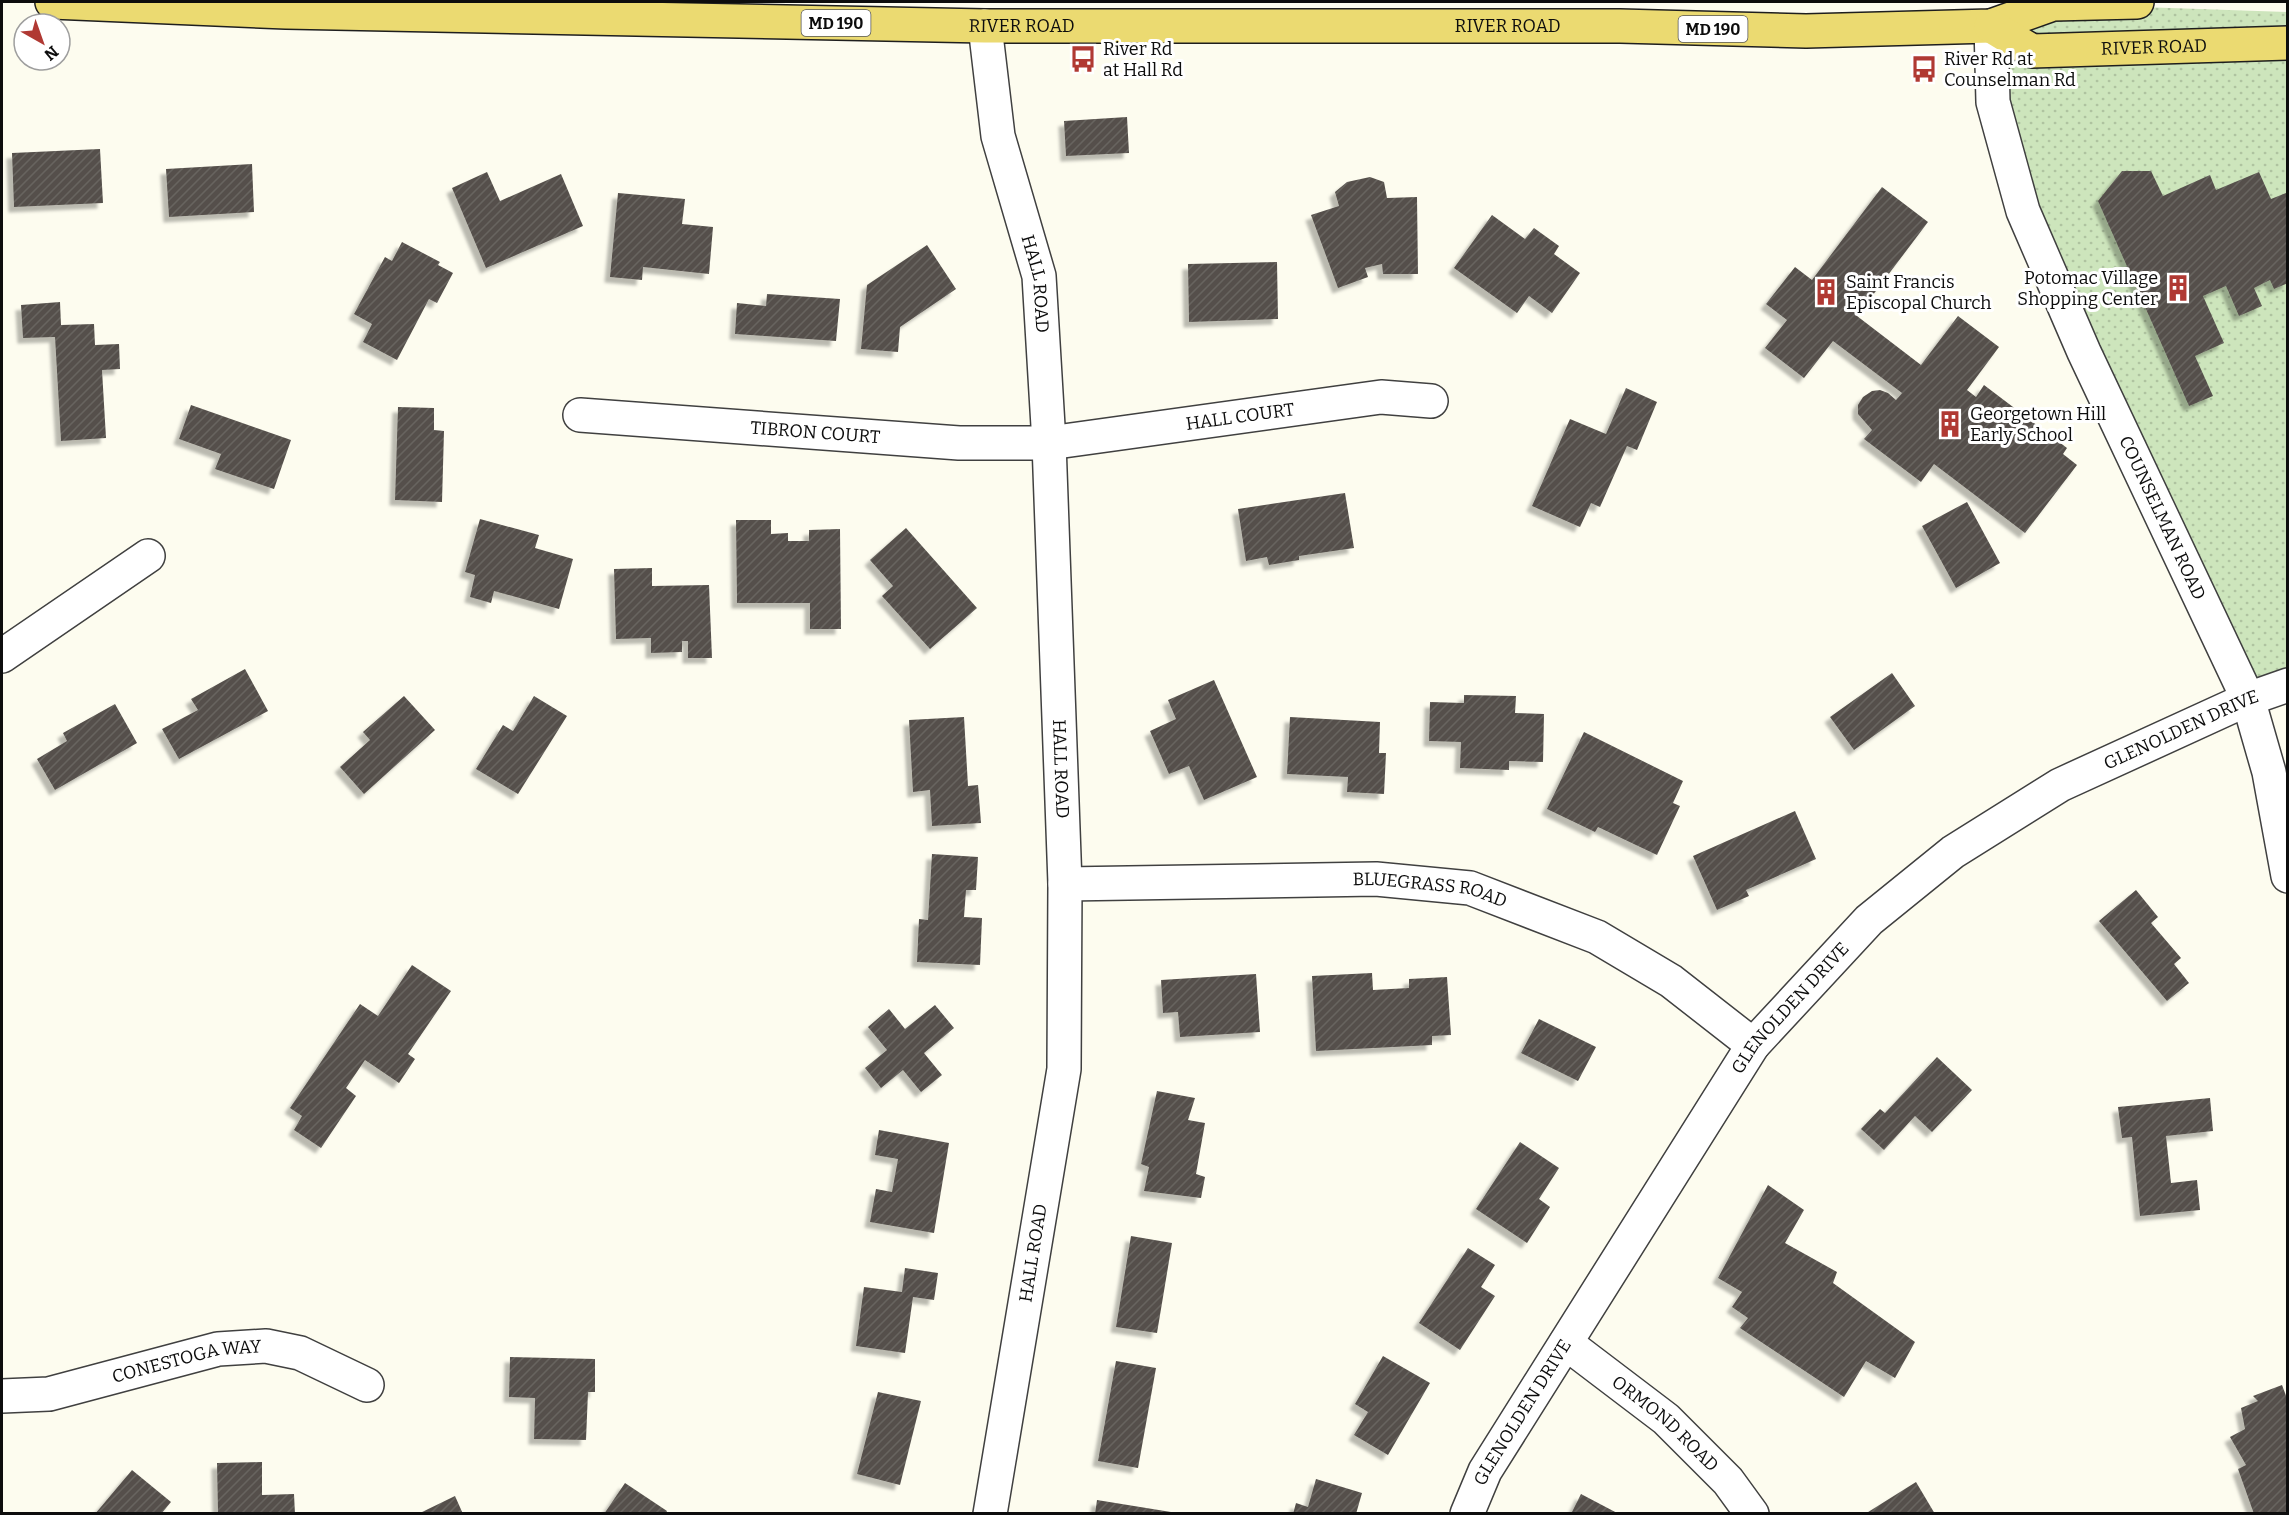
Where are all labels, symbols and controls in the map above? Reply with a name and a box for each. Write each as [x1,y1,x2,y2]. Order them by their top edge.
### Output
road number: MD 190 [802,10,870,36]
north arrow [12,12,72,72]
street label: RIVER ROAD [968,15,1075,37]
street label: RIVER ROAD [1455,15,1561,37]
road number: MD 190 [1678,16,1748,42]
street label: RIVER ROAD [2101,35,2207,60]
place label: River Rd at Hall Rd [1103,38,1183,81]
text: N [40,42,62,64]
bus stop icon: River Rd at Hall Rd [1068,44,1098,74]
place label: River Rd at Counselman Rd [1944,48,2076,91]
bus stop icon: River Rd at Counselman Rd [1909,54,1939,84]
street label: HALL ROAD [1017,232,1053,334]
place label: Potomac Village Shopping Center [2017,267,2158,310]
place label: Saint Francis Episcopal Church [1846,271,1991,314]
building icon: Potomac Village Shopping Center [2163,273,2193,303]
building icon: Saint Francis Episcopal Church [1811,277,1841,307]
street label: HALL COURT [1184,398,1296,435]
place label: Georgetown Hill Early School [1970,403,2106,446]
building icon: Georgetown Hill Early School [1935,409,1965,439]
street label: TIBRON COURT [750,417,882,448]
street label: COUNSELMAN ROAD [2114,432,2210,603]
street label: GLENOLDEN DRIVE [2100,685,2262,775]
street label: HALL ROAD [1048,719,1074,819]
street label: BLUEGRASS ROAD [1353,868,1510,912]
street label: GLENOLDEN DRIVE [1727,938,1854,1078]
street label: HALL ROAD [1014,1202,1052,1304]
street label: CONESTOGA WAY [110,1335,263,1388]
street label: GLENOLDEN DRIVE [1469,1335,1576,1489]
street label: ORMOND ROAD [1607,1371,1723,1476]

